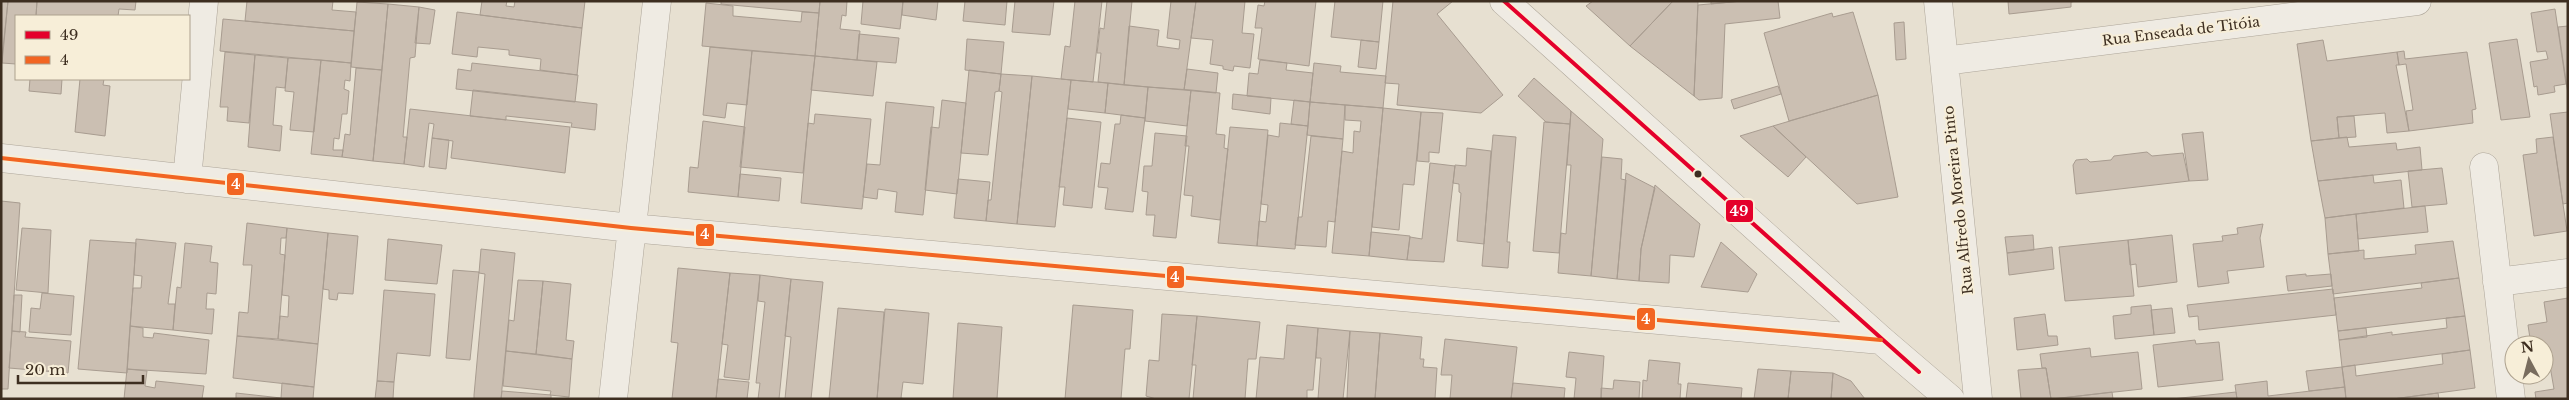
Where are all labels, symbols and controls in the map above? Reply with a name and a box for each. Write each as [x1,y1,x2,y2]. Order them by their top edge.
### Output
street label: Rua Enseada de Titóia [2101,12,2261,50]
legend [15,15,190,80]
text: 49 [60,25,78,44]
text: 4 [60,50,69,69]
street label: Rua Alfredo Moreira Pinto [1939,105,1977,295]
unlabelled marker [1693,169,1703,179]
line badge: 4 [226,172,245,196]
text: 4 [231,175,241,193]
line badge: 49 [1725,199,1754,223]
text: 49 [1730,202,1748,220]
line badge: 4 [695,223,715,247]
text: 4 [700,225,710,243]
line badge: 4 [1166,265,1185,289]
text: 4 [1170,268,1180,286]
line badge: 4 [1636,307,1656,331]
text: 4 [1641,310,1651,328]
north arrow [2504,335,2554,385]
text: N [2520,337,2535,357]
scale bar [18,352,142,384]
text: 20 m [25,360,65,379]

